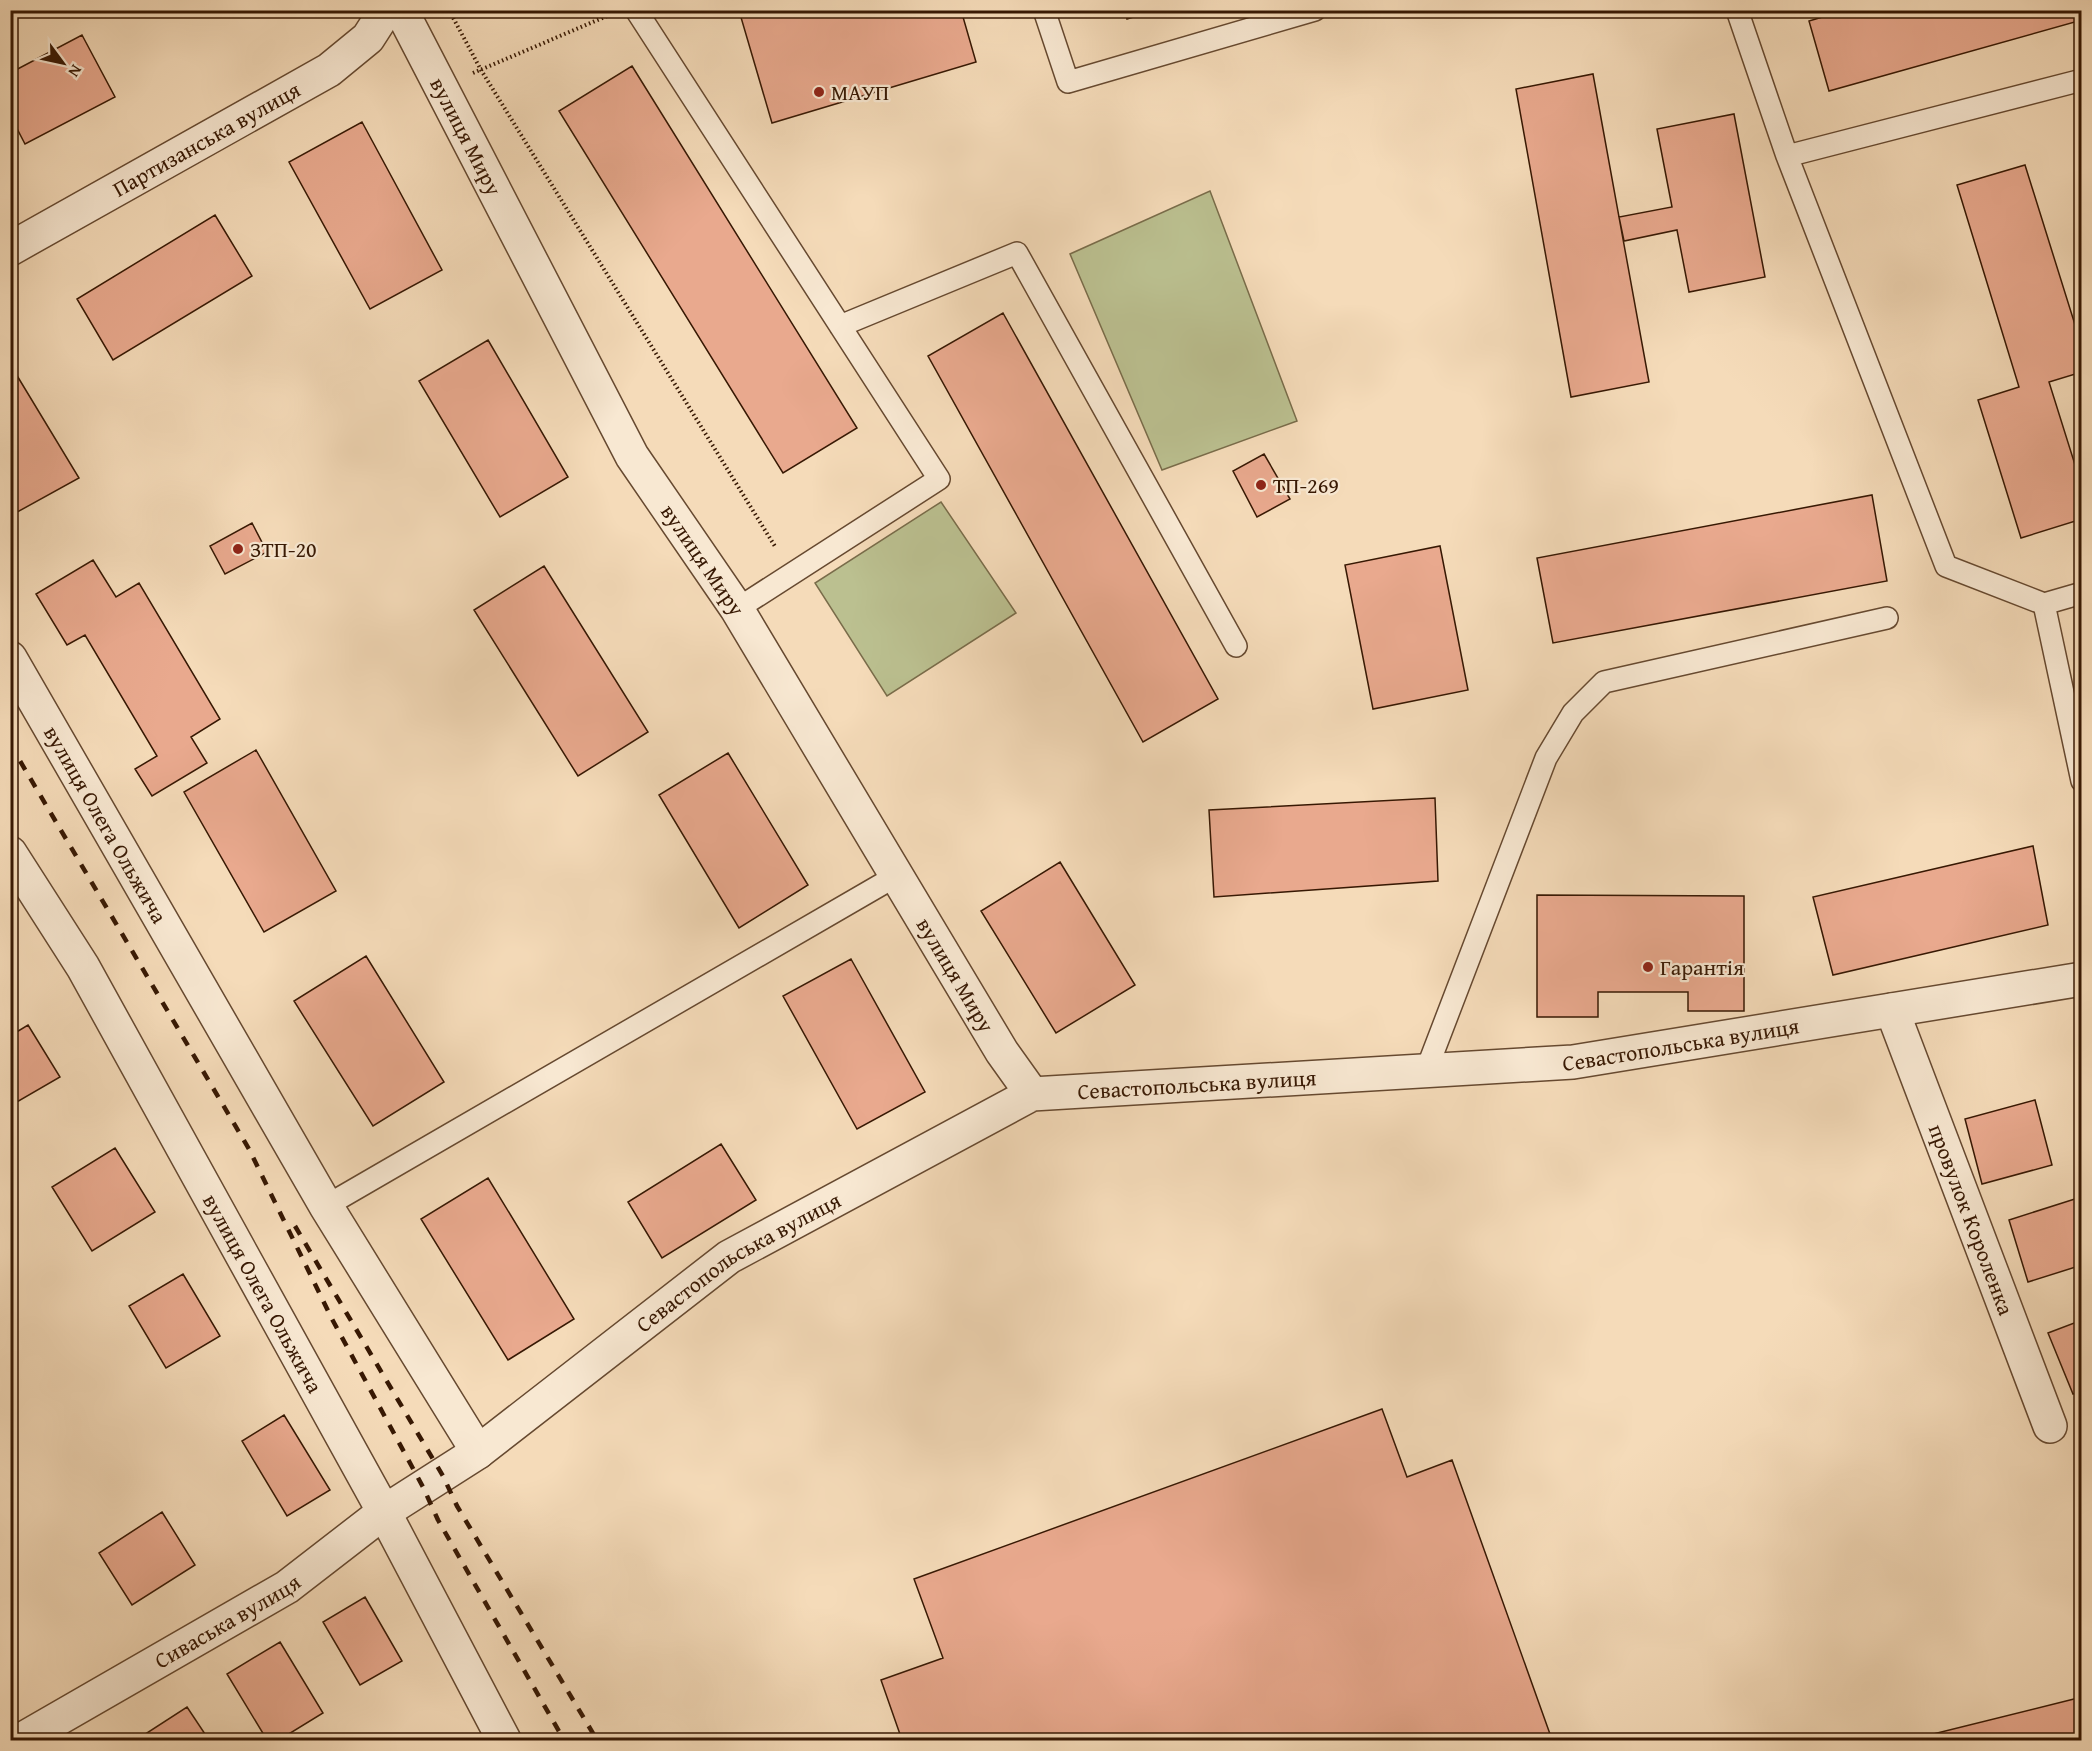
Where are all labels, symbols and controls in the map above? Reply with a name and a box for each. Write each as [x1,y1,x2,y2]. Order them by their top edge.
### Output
north arrow [33,33,93,93]
text: N [62,60,89,82]
street label: вулиця Миру [422,71,510,201]
street label: Партизанська вулиця [106,73,306,204]
place label: МАУП [831,76,889,108]
marker: МАУП [812,85,826,99]
place label: ТП-269 [1273,469,1339,501]
marker: ТП-269 [1254,478,1268,492]
street label: вулиця Миру [653,497,753,622]
place label: ЗТП-20 [250,533,317,565]
marker: ЗТП-20 [231,542,245,556]
street label: вулиця Олега Ольжича [36,720,176,930]
street label: вулиця Миру [909,911,1003,1038]
place label: Гарантія [1660,951,1744,983]
marker: Гарантія [1641,960,1655,974]
street label: Севастопольська вулиця [1562,1009,1801,1079]
street label: Севастопольська вулиця [1077,1061,1317,1107]
street label: провулок Короленка [1921,1119,2023,1320]
street label: Севастопольська вулиця [629,1184,846,1340]
street label: вулиця Олега Ольжича [195,1188,331,1399]
street label: Сиваська вулиця [148,1566,307,1676]

